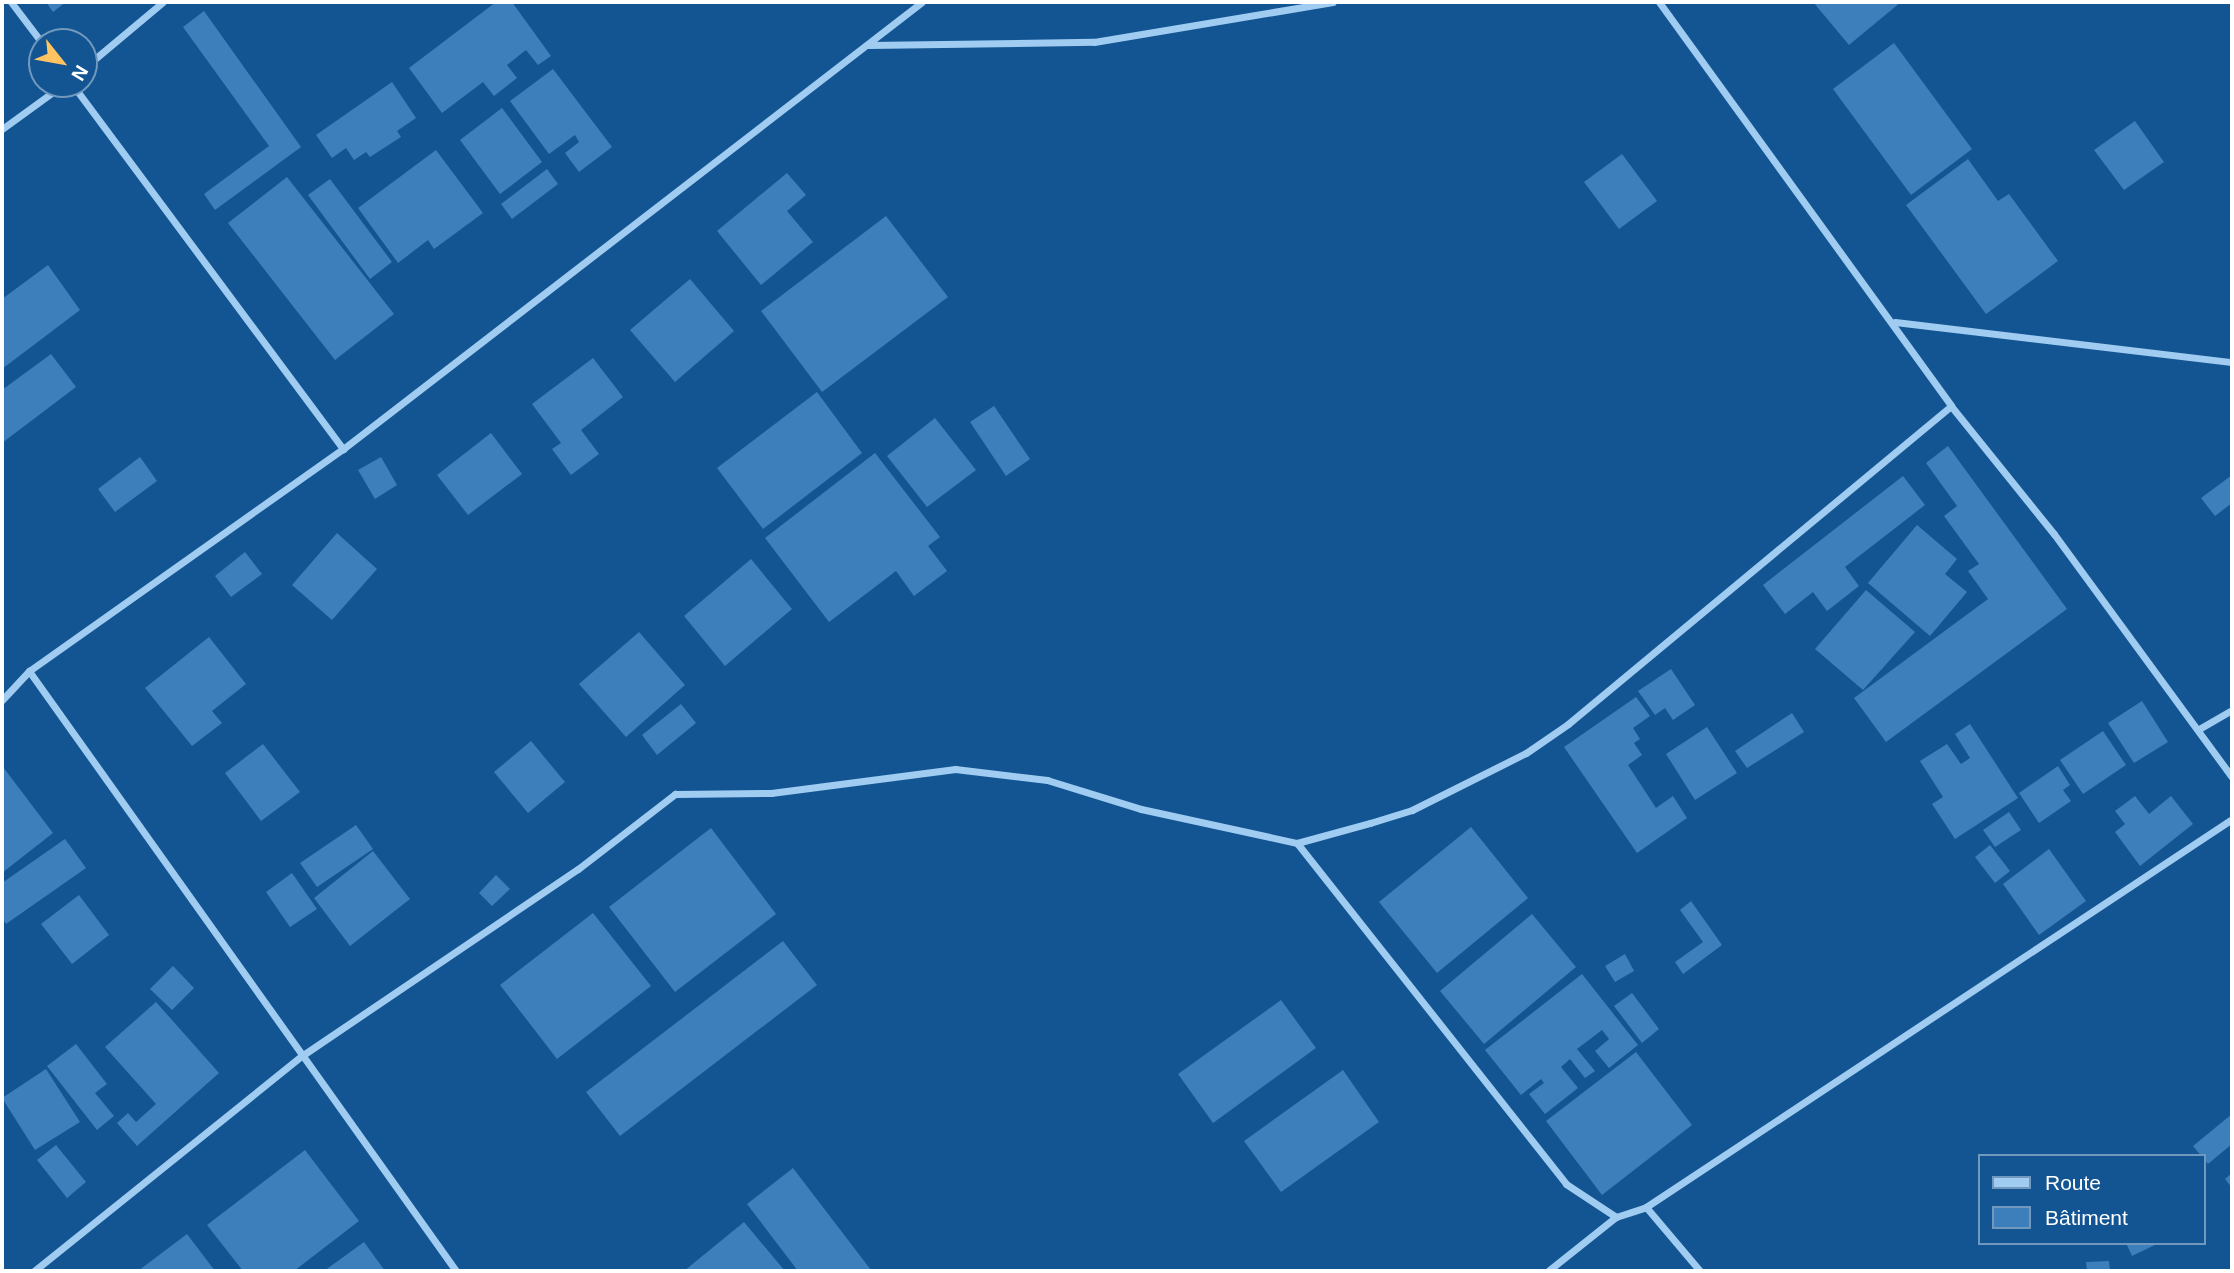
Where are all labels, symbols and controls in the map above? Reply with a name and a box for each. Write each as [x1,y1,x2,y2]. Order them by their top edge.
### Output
north arrow [28,28,98,98]
text: N [67,62,92,84]
legend [1979,1154,2206,1245]
text: Route [2045,1171,2101,1194]
text: Bâtiment [2045,1206,2128,1229]

